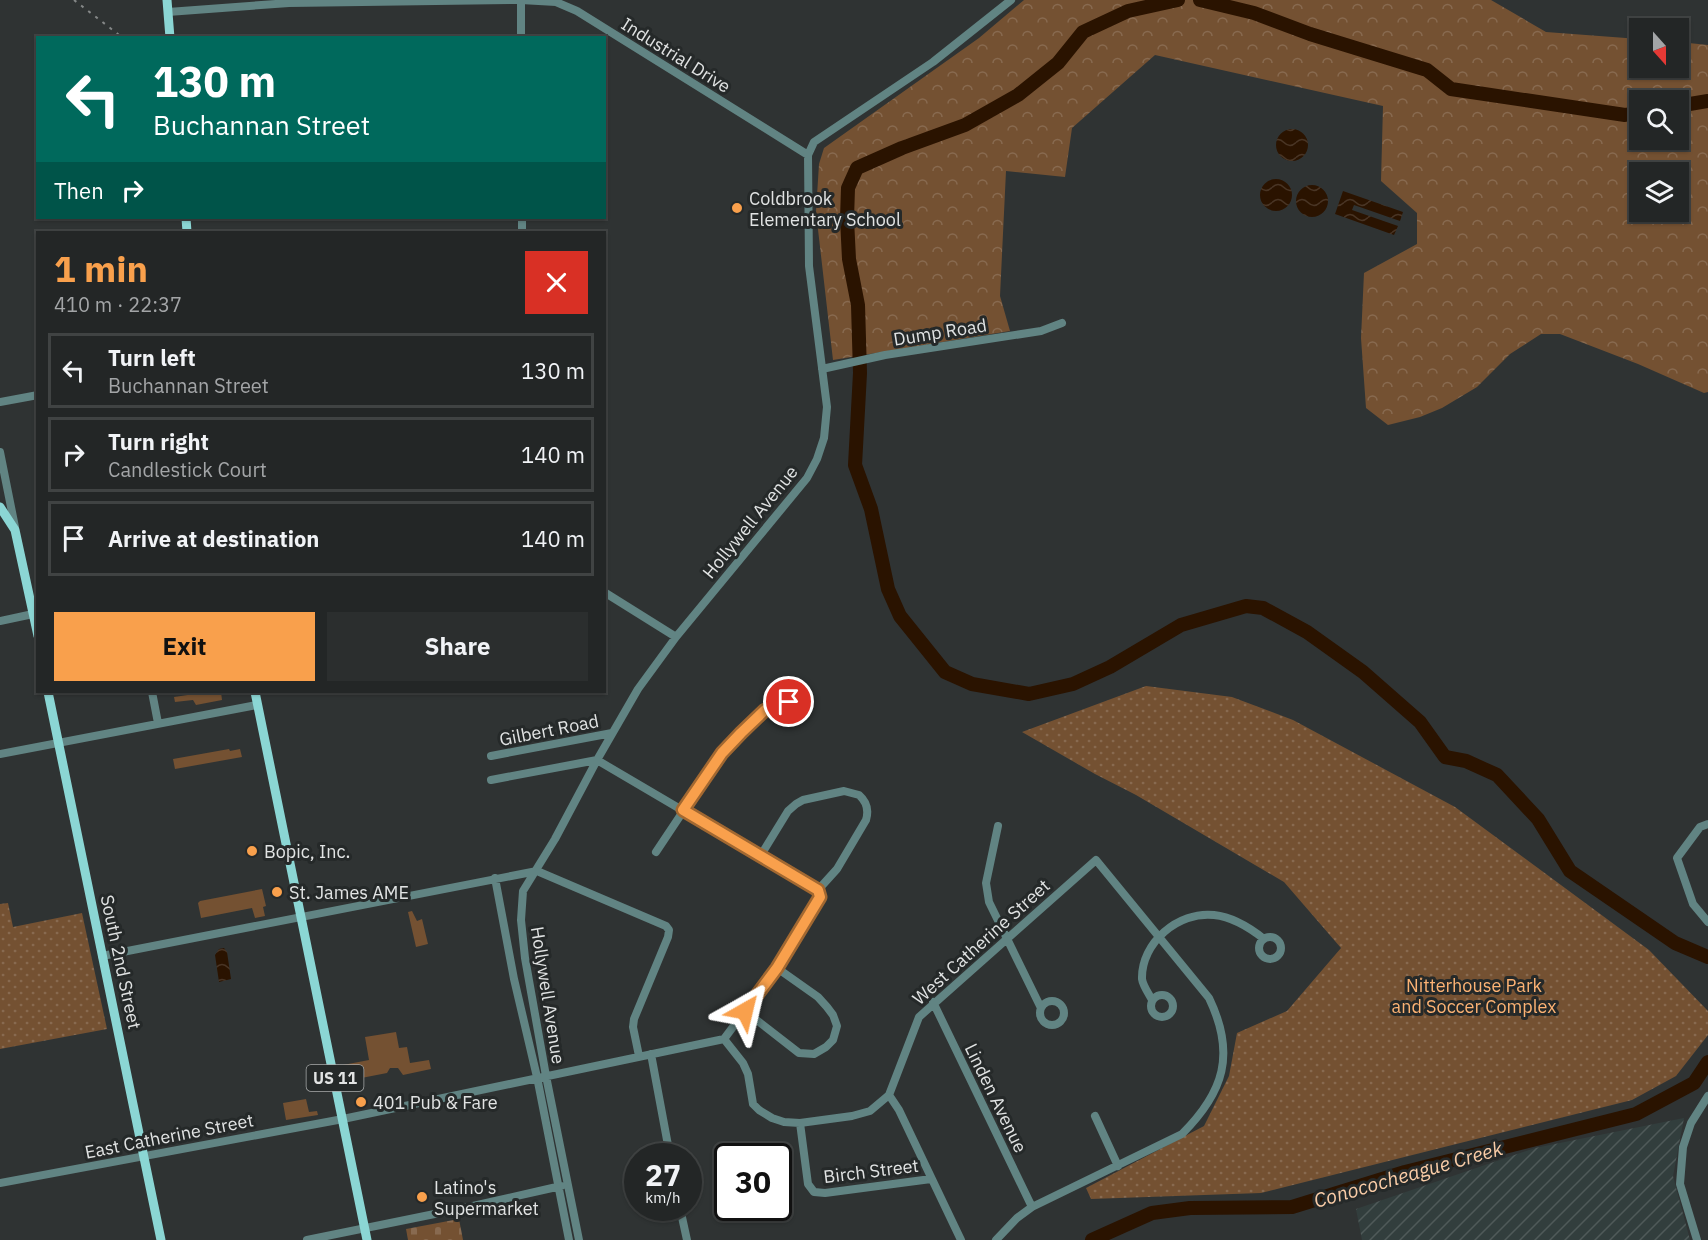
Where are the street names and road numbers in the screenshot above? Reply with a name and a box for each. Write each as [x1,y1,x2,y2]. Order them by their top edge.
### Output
street label: Industrial Drive [617,12,735,98]
street label: Dump Road [892,313,988,351]
street label: Hollywell Avenue [697,461,803,583]
street label: Gilbert Road [497,709,601,751]
street label: West Catherine Street [908,874,1054,1010]
street label: South 2nd Street [96,893,146,1031]
street label: Hollywell Avenue [526,925,570,1066]
street label: Linden Avenue [960,1040,1032,1156]
road number: US 11 [306,1065,364,1091]
street label: East Catherine Street [83,1108,255,1164]
street label: Birch Street [822,1154,920,1188]

